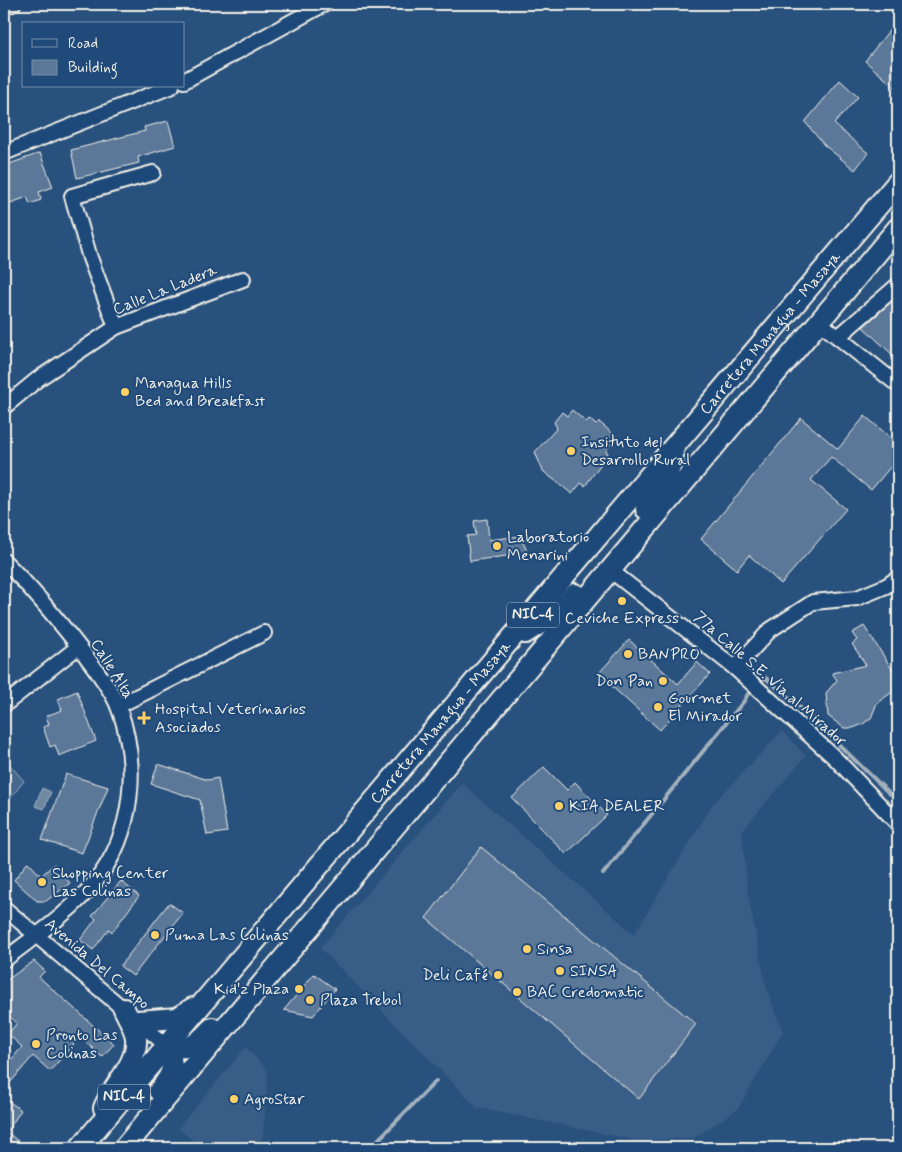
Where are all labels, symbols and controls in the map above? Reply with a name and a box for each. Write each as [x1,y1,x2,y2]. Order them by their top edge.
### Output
legend [22,22,185,88]
text: Road [68,34,98,54]
text: Building [68,58,118,79]
street label: Carretera Managua - Masaya [695,247,846,419]
street label: Calle La Ladera [110,259,221,320]
place label: Managua Hills Bed and Breakfast [135,373,265,412]
marker: Managua Hills Bed and Breakfast [119,386,131,398]
place label: Insituto del Desarrollo Rural [581,432,690,471]
marker: Insituto del Desarrollo Rural [565,445,577,457]
place label: Laboratorio Menarini [507,527,589,566]
marker: Laboratorio Menarini [491,540,503,552]
marker: Ceviche Express [616,595,628,607]
road number: NIC-4 [507,602,559,628]
street label: 77a Calle S.E. Vía al Mirador [689,607,851,752]
place label: Ceviche Express [565,608,679,629]
street label: Calle Alta [85,635,139,703]
street label: Carretera Managua - Masaya [365,636,516,808]
place label: BANPRO [638,644,700,665]
marker: BANPRO [622,648,634,660]
place label: Don Pan [596,671,653,692]
marker: Don Pan [657,675,669,687]
place label: Gourmet El Mirador [668,688,742,727]
place label: Hospital Veterinarios Asociados [155,699,306,738]
marker: Gourmet El Mirador [652,701,664,713]
marker: Hospital Veterinarios Asociados [137,711,151,725]
place label: KIA DEALER [569,796,665,817]
marker: KIA DEALER [553,800,565,812]
place label: Shopping Center Las Colinas [52,863,169,902]
marker: Shopping Center Las Colinas [36,876,48,888]
street label: Avenida Del Campo [40,914,154,1014]
place label: Puma Las Colinas [165,925,289,946]
marker: Puma Las Colinas [149,929,161,941]
place label: Sinsa [537,939,573,960]
marker: Sinsa [521,943,533,955]
place label: SINSA [570,961,617,982]
place label: Deli Café [422,965,488,986]
marker: SINSA [554,965,566,977]
marker: Deli Café [492,969,504,981]
place label: Kid'z Plaza [214,979,289,1000]
place label: BAC Credomatic [527,982,644,1003]
marker: Kid'z Plaza [293,983,305,995]
marker: BAC Credomatic [511,986,523,998]
place label: Plaza Trebol [320,990,402,1011]
marker: Plaza Trebol [304,994,316,1006]
place label: Pronto Las Colinas [46,1025,117,1064]
marker: Pronto Las Colinas [30,1038,42,1050]
road number: NIC-4 [98,1084,150,1110]
place label: AgroStar [244,1089,305,1110]
marker: AgroStar [228,1093,240,1105]

